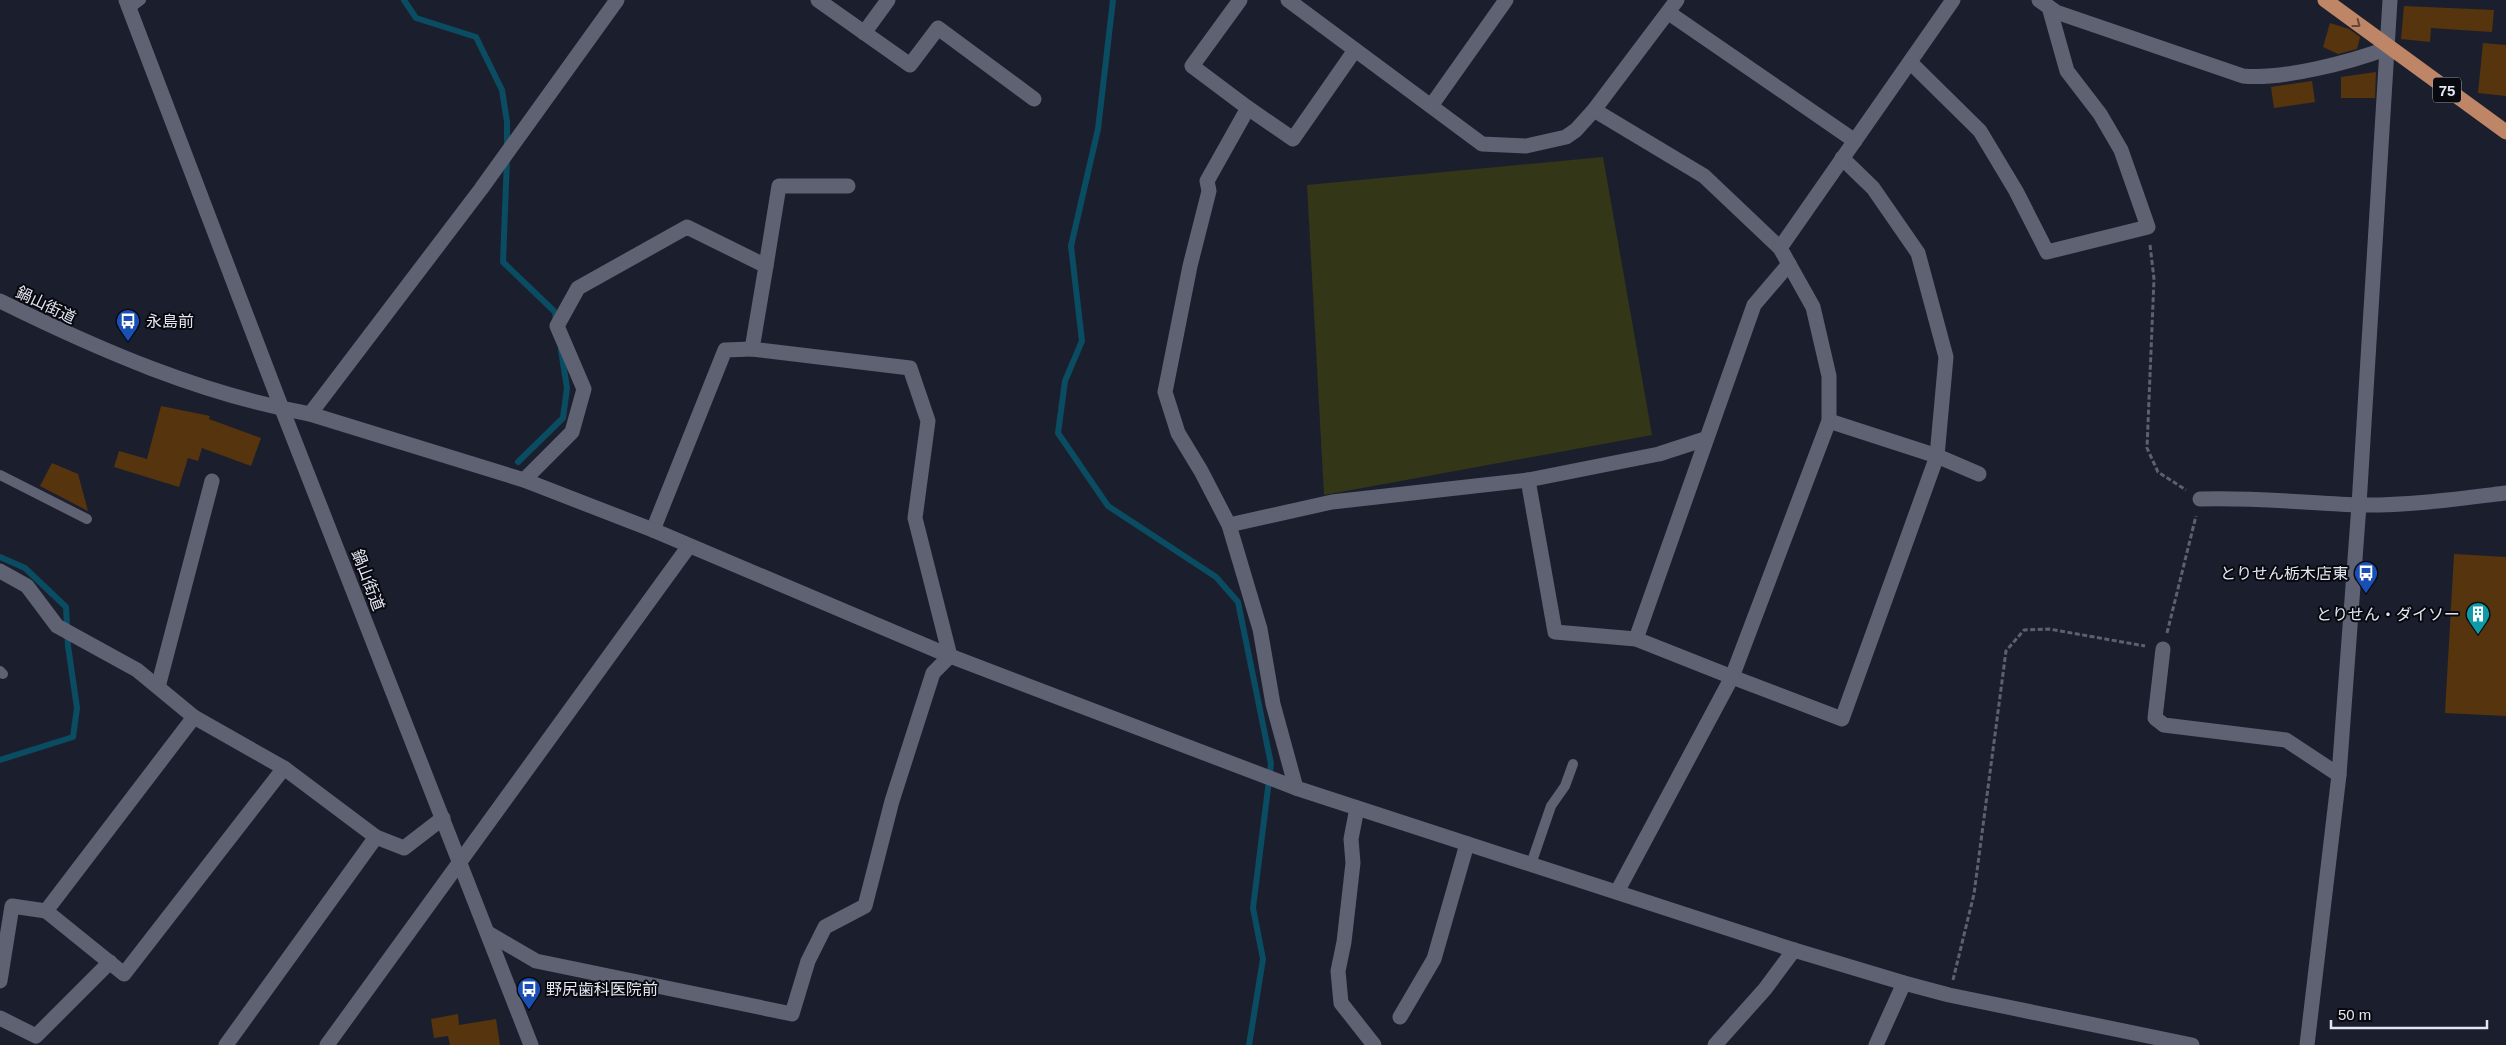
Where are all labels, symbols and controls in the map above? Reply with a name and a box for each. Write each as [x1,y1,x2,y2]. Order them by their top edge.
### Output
one-way arrow [2351,18,2361,27]
road number: 75 [2433,78,2461,102]
street label: 鍋山街道 [14,283,78,327]
bus stop icon: 永島前 [115,308,141,342]
place label: 永島前 [146,313,194,330]
street label: 鍋山街道 [349,547,387,613]
bus stop icon: とりせん栃木店東 [2353,560,2379,594]
place label: とりせん栃木店東 [2220,565,2348,582]
building icon: とりせん・ダイソー [2465,601,2491,635]
place label: とりせん・ダイソー [2316,606,2460,623]
bus stop icon: 野尻歯科医院前 [516,976,542,1010]
place label: 野尻歯科医院前 [546,981,658,998]
scale bar [2331,998,2487,1030]
text: 50 m [2338,1006,2371,1023]

